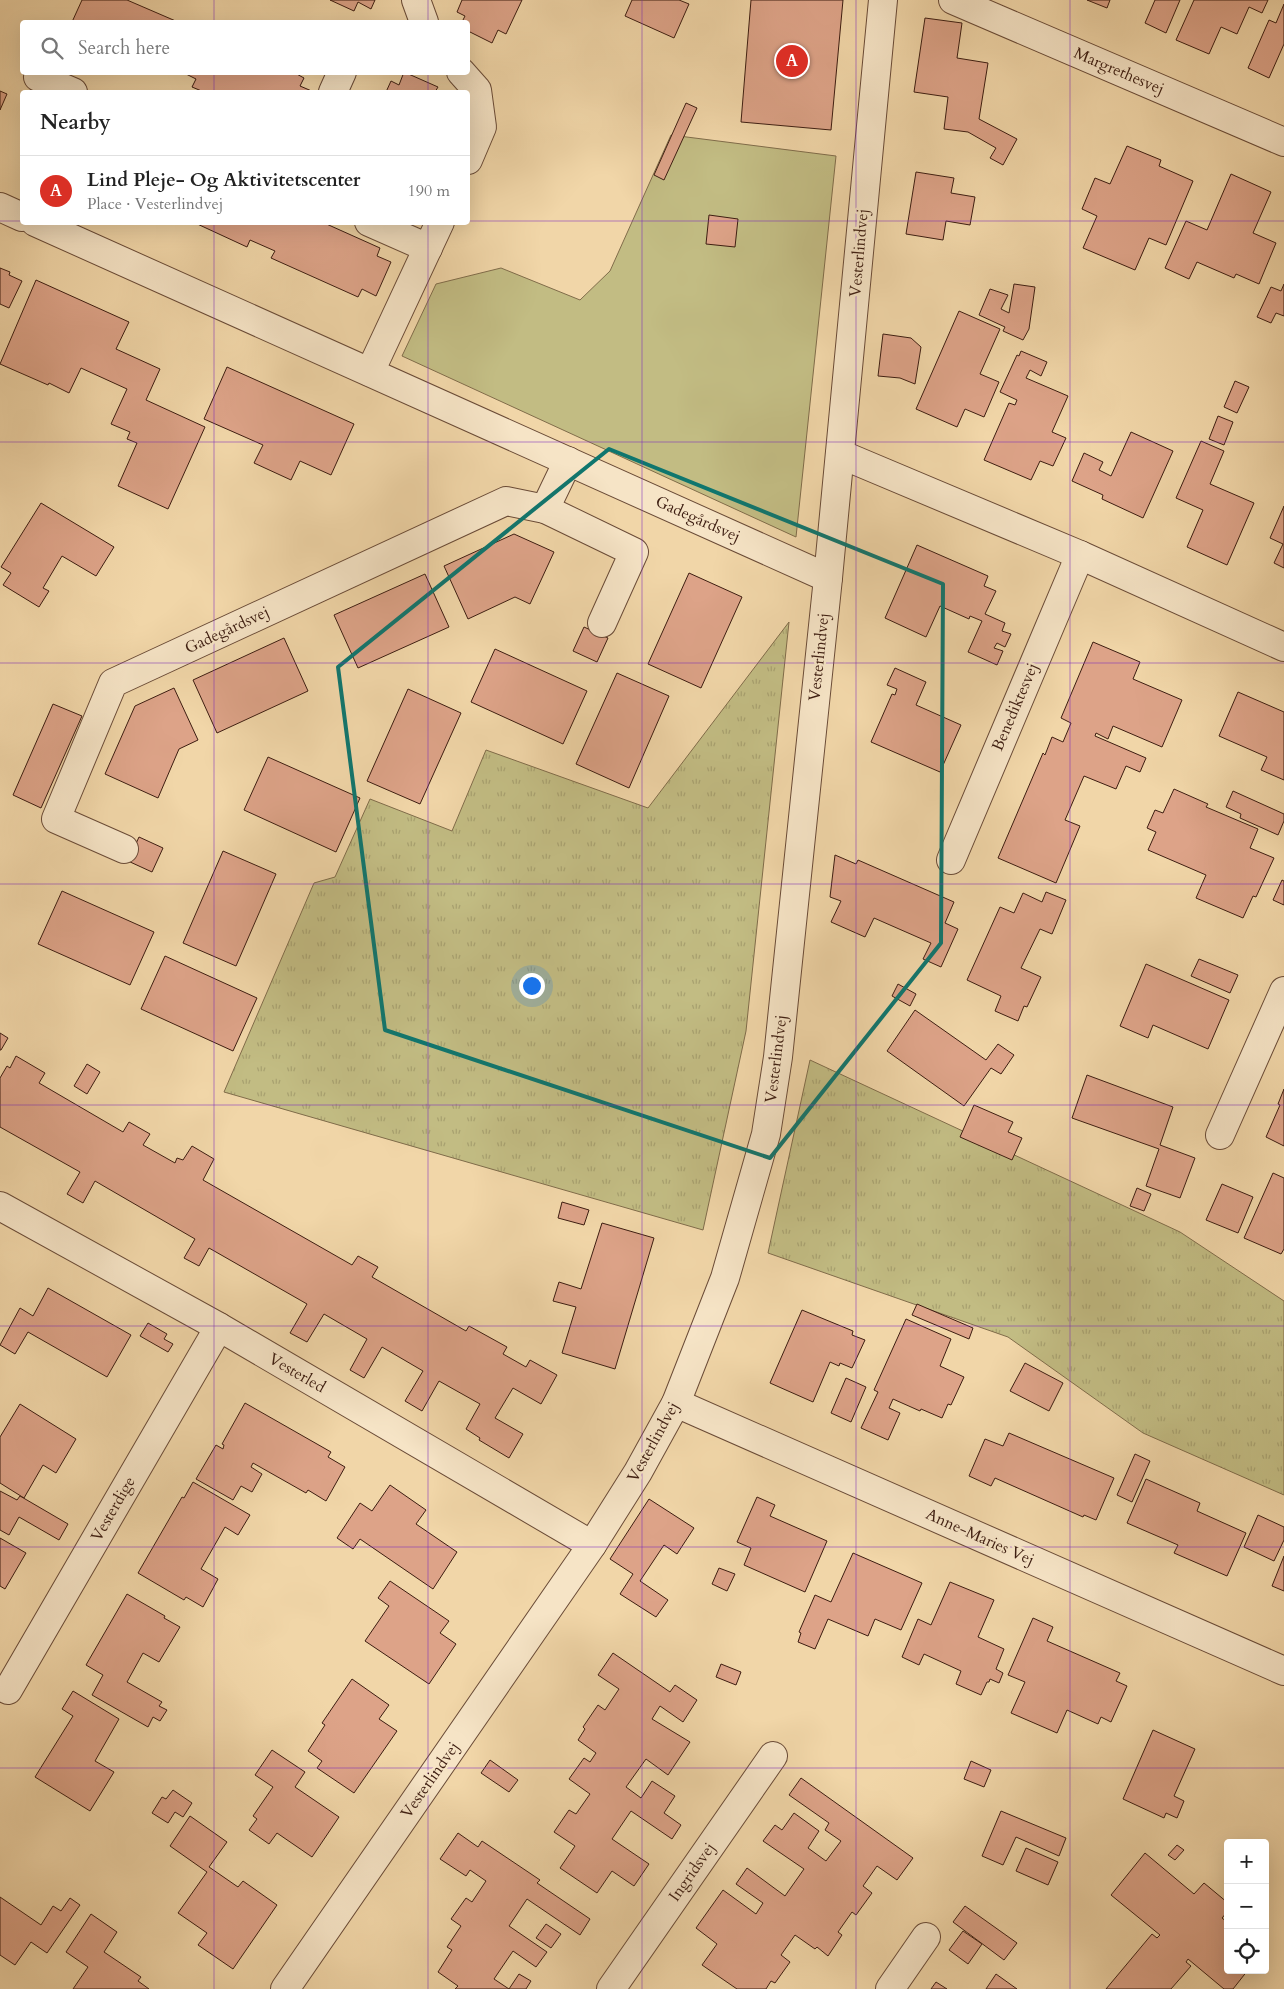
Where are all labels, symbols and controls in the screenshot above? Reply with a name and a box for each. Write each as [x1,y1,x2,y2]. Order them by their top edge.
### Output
search box [20,20,470,75]
icon: search [38,34,66,62]
text: Search here [78,35,170,61]
pin: A [776,42,808,80]
street label: Margrethesvej [1070,42,1168,100]
text: Nearby [40,108,111,137]
text: Lind Pleje- Og Aktivitetscenter [87,167,360,193]
text: A [50,180,62,202]
text: 190 m [408,180,450,202]
text: Place · Vesterlindvej [87,193,223,215]
street label: Vesterlindvej [844,208,874,298]
street label: Gadegårdsvej [652,490,744,548]
street label: Gadegårdsvej [181,601,273,659]
street label: Vesterlindvej [803,612,835,702]
street label: Benediktesvej [987,660,1043,754]
your location [519,973,545,999]
street label: Vesterlindvej [760,1014,792,1104]
street label: Vesterled [264,1348,330,1398]
street label: Vesterlindvej [622,1398,684,1486]
street label: Vesterdige [86,1472,140,1546]
street label: Anne-Maries Vej [922,1503,1038,1571]
street label: Vesterlindvej [396,1737,464,1823]
street label: Ingridsvej [664,1838,720,1906]
map controls [1224,1839,1269,1974]
button: + [1224,1839,1269,1884]
button: − [1224,1884,1269,1929]
button: locate [1224,1929,1269,1974]

